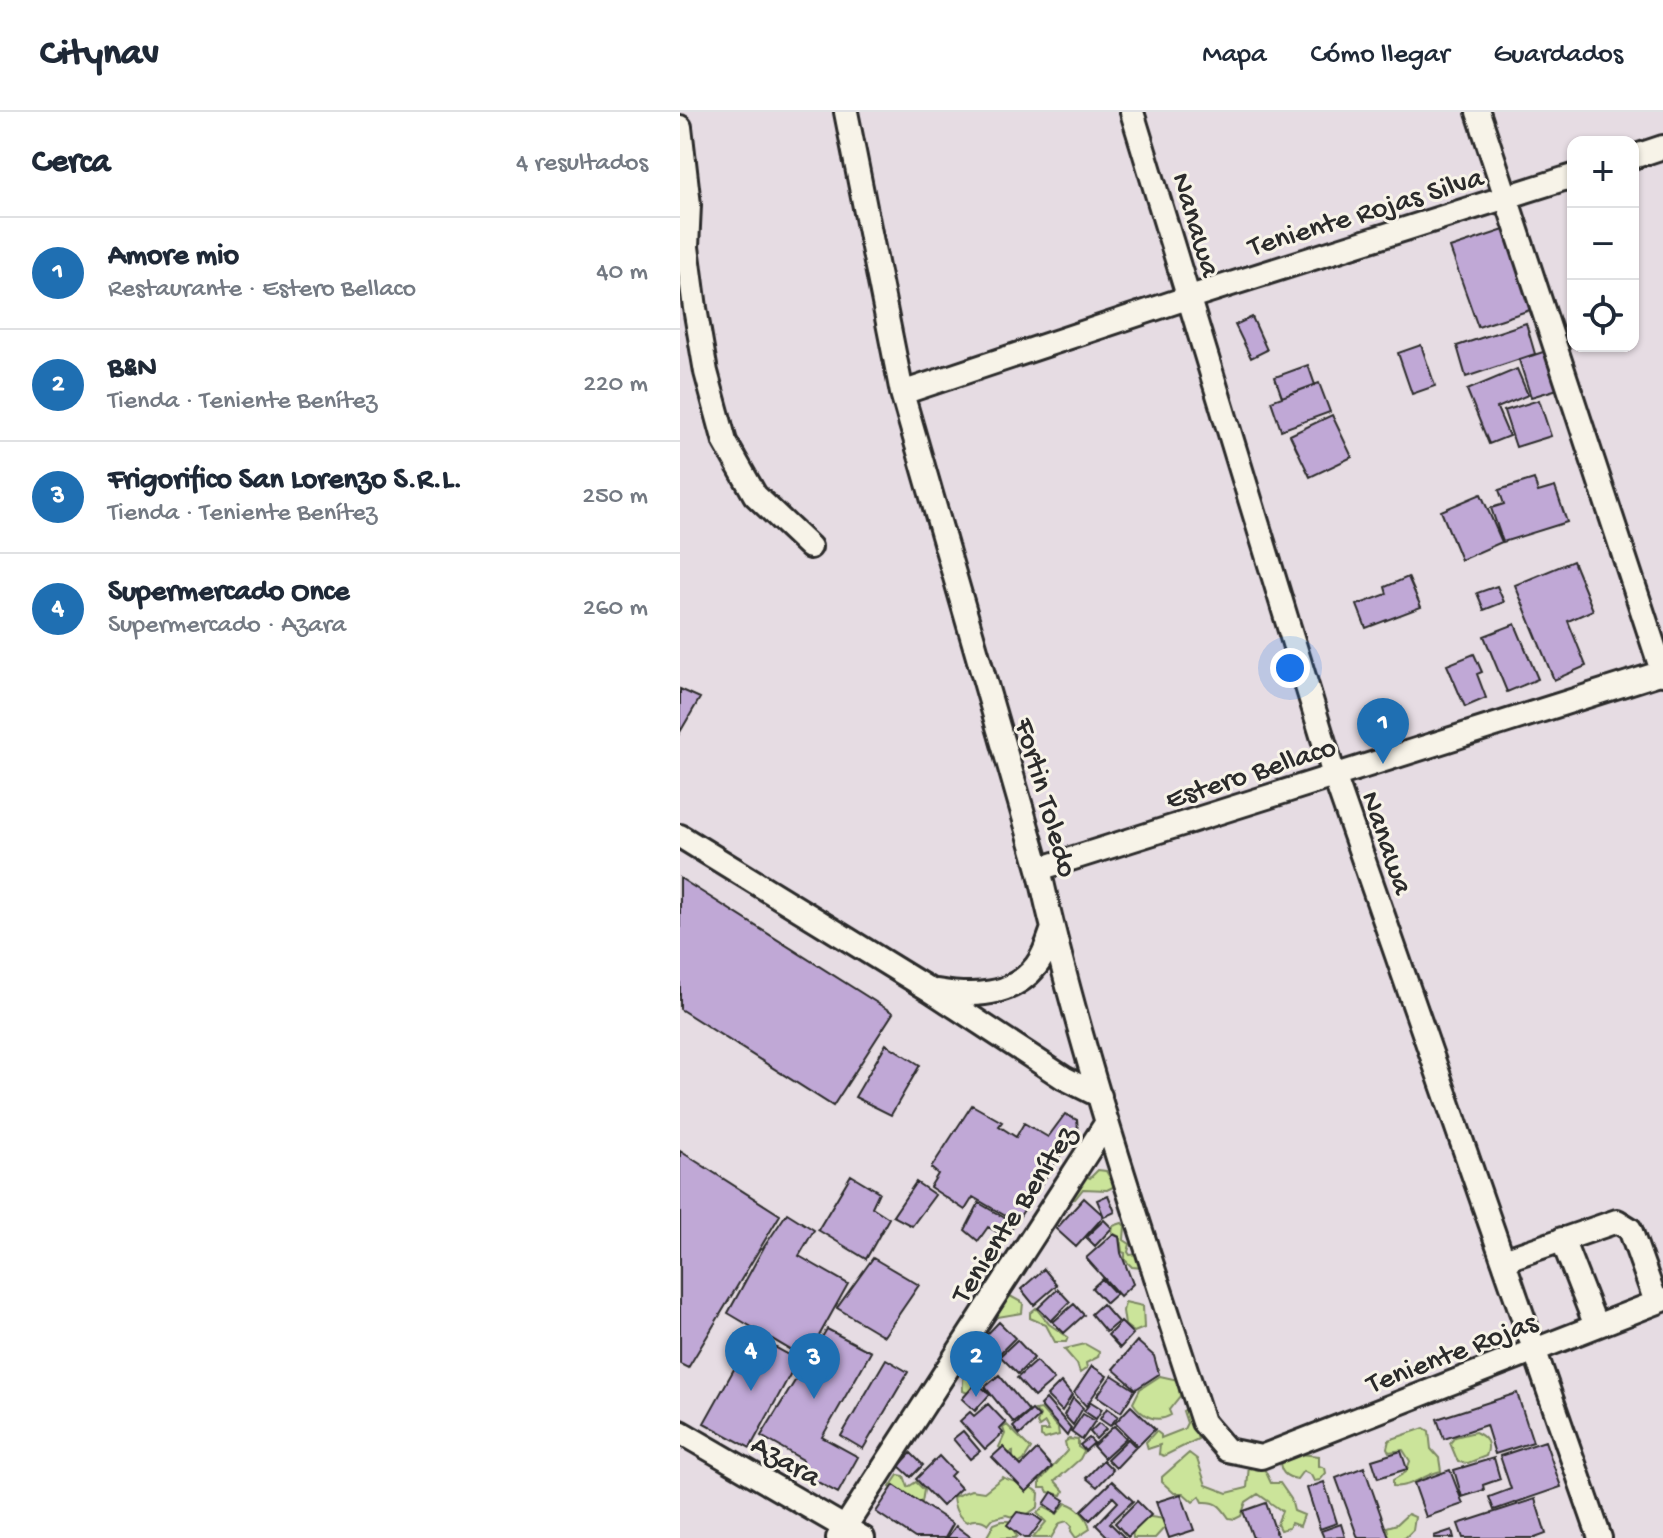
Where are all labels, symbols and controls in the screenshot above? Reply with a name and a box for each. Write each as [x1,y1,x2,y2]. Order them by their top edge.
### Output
text: Citynav [40,33,159,77]
text: Mapa [1202,39,1267,72]
text: Cómo llegar [1311,39,1450,72]
text: Guardados [1494,39,1623,72]
map controls [1567,136,1639,352]
button: + [1567,136,1639,208]
text: Cerca [32,144,110,184]
text: 4 resultados [516,149,648,180]
street label: Teniente Rojas Silva [1243,161,1489,267]
street label: Nanawa [1161,169,1226,283]
button: − [1567,208,1639,280]
text: Amore mio [108,240,239,275]
text: 1 [53,258,63,289]
text: 40 m [596,258,648,289]
text: Restaurante · Estero Bellaco [108,275,416,306]
button: locate [1567,280,1639,352]
text: B&N [108,352,157,387]
text: 2 [52,370,64,401]
text: 220 m [583,370,648,401]
text: Tienda · Teniente Benítez [108,387,377,418]
text: Frigorifico San Lorenzo S.R.L. [108,464,462,499]
text: 3 [51,482,65,513]
text: 250 m [582,482,648,513]
text: Tienda · Teniente Benítez [108,499,377,530]
text: Supermercado Once [108,576,349,611]
text: 4 [52,594,64,625]
text: 260 m [583,594,648,625]
text: Supermercado · Azara [108,611,346,642]
your location [1270,648,1310,688]
pin: 1 [1357,698,1409,764]
street label: Fortin Toledo [1004,714,1083,882]
street label: Estero Bellaco [1162,731,1341,819]
street label: Nanawa [1351,787,1419,901]
street label: Teniente Benítez [944,1119,1087,1313]
street label: Teniente Rojas [1360,1306,1544,1405]
pin: 4 [725,1325,777,1391]
pin: 2 [950,1331,1002,1397]
pin: 3 [788,1333,840,1399]
street label: Azara [744,1429,827,1497]

